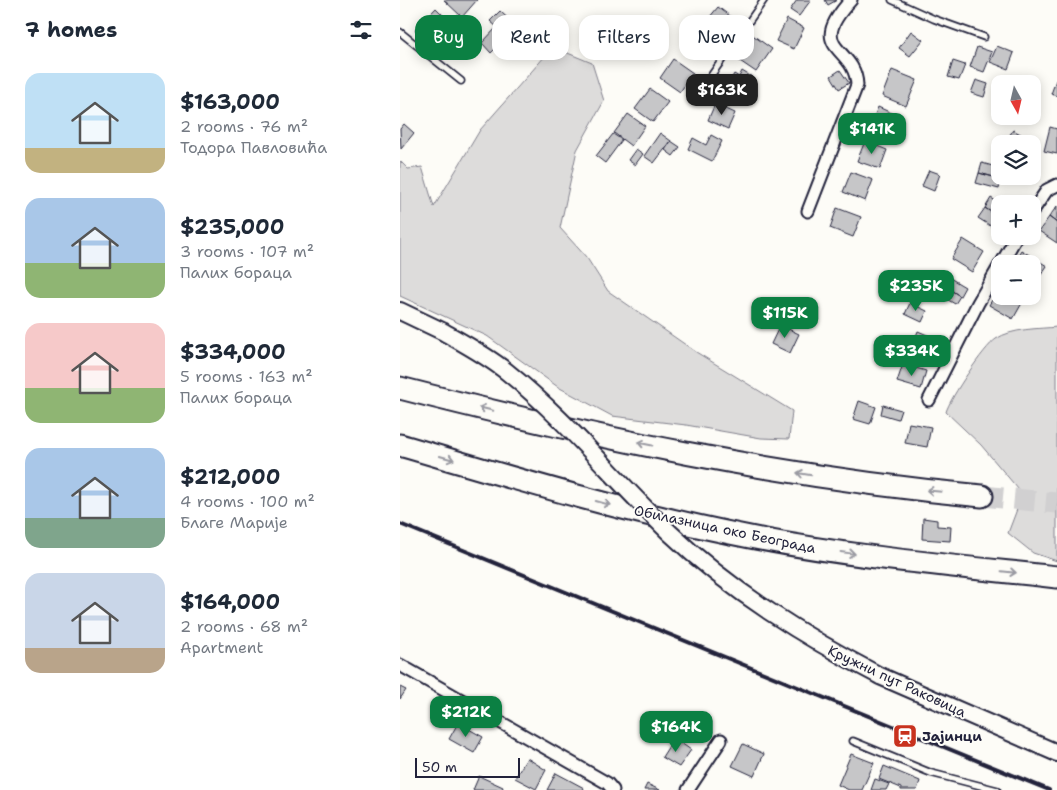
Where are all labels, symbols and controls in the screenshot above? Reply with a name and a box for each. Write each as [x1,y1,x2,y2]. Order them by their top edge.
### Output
chip: Buy [415,15,482,60]
chip: Rent [492,15,569,60]
chip: Filters [579,15,669,60]
chip: New [679,15,754,60]
text: 7 homes [25,16,117,44]
icon: filters [347,16,375,44]
pin: $163K [687,74,757,116]
north arrow [991,75,1041,125]
map controls [991,75,1041,305]
text: $163K [697,79,747,100]
text: $163,000 [180,88,280,116]
icon: home [65,93,125,153]
pin: $141K [837,112,907,155]
text: 2 rooms · 76 m² [180,116,308,137]
text: $141K [849,118,895,139]
button: layers [991,135,1041,185]
text: Тодора Павловића [180,137,327,158]
button: + [991,195,1041,245]
text: $235,000 [180,213,284,241]
icon: home [65,218,125,278]
text: 3 rooms · 107 m² [180,241,314,262]
button: − [991,255,1041,305]
text: Палих бораца [180,262,292,283]
pin: $235K [881,270,951,312]
text: $235K [889,275,943,296]
pin: $115K [750,296,820,339]
text: $115K [762,302,808,323]
pin: $334K [877,334,947,377]
text: $334,000 [180,338,286,366]
text: $334K [885,340,939,361]
icon: home [65,343,125,403]
text: 5 rooms · 163 m² [180,366,313,387]
text: Палих бораца [180,387,292,408]
one-way arrow [479,404,495,413]
one-way arrow [637,439,653,448]
one-way arrow [438,454,454,464]
text: $212,000 [180,463,280,491]
icon: home [65,468,125,528]
one-way arrow [797,469,813,479]
one-way arrow [926,487,942,496]
text: 4 rooms · 100 m² [180,491,315,512]
one-way arrow [595,499,611,508]
street label: Обилазница око Београда [632,501,818,557]
text: Благе Марије [180,512,288,533]
one-way arrow [839,548,855,558]
one-way arrow [1001,567,1017,577]
text: $164,000 [180,588,280,616]
icon: home [65,593,125,653]
text: 2 rooms · 68 m² [180,616,308,637]
text: Apartment [180,637,263,658]
street label: Кружни пут Раковица [825,641,969,721]
pin: $212K [431,696,501,738]
text: $212K [441,701,491,722]
pin: $164K [641,710,711,753]
text: $164K [651,716,701,737]
station icon: Јајинци [892,723,918,749]
place label: Јајинци [922,727,982,745]
scale bar [415,755,520,778]
text: 50 m [422,758,457,776]

